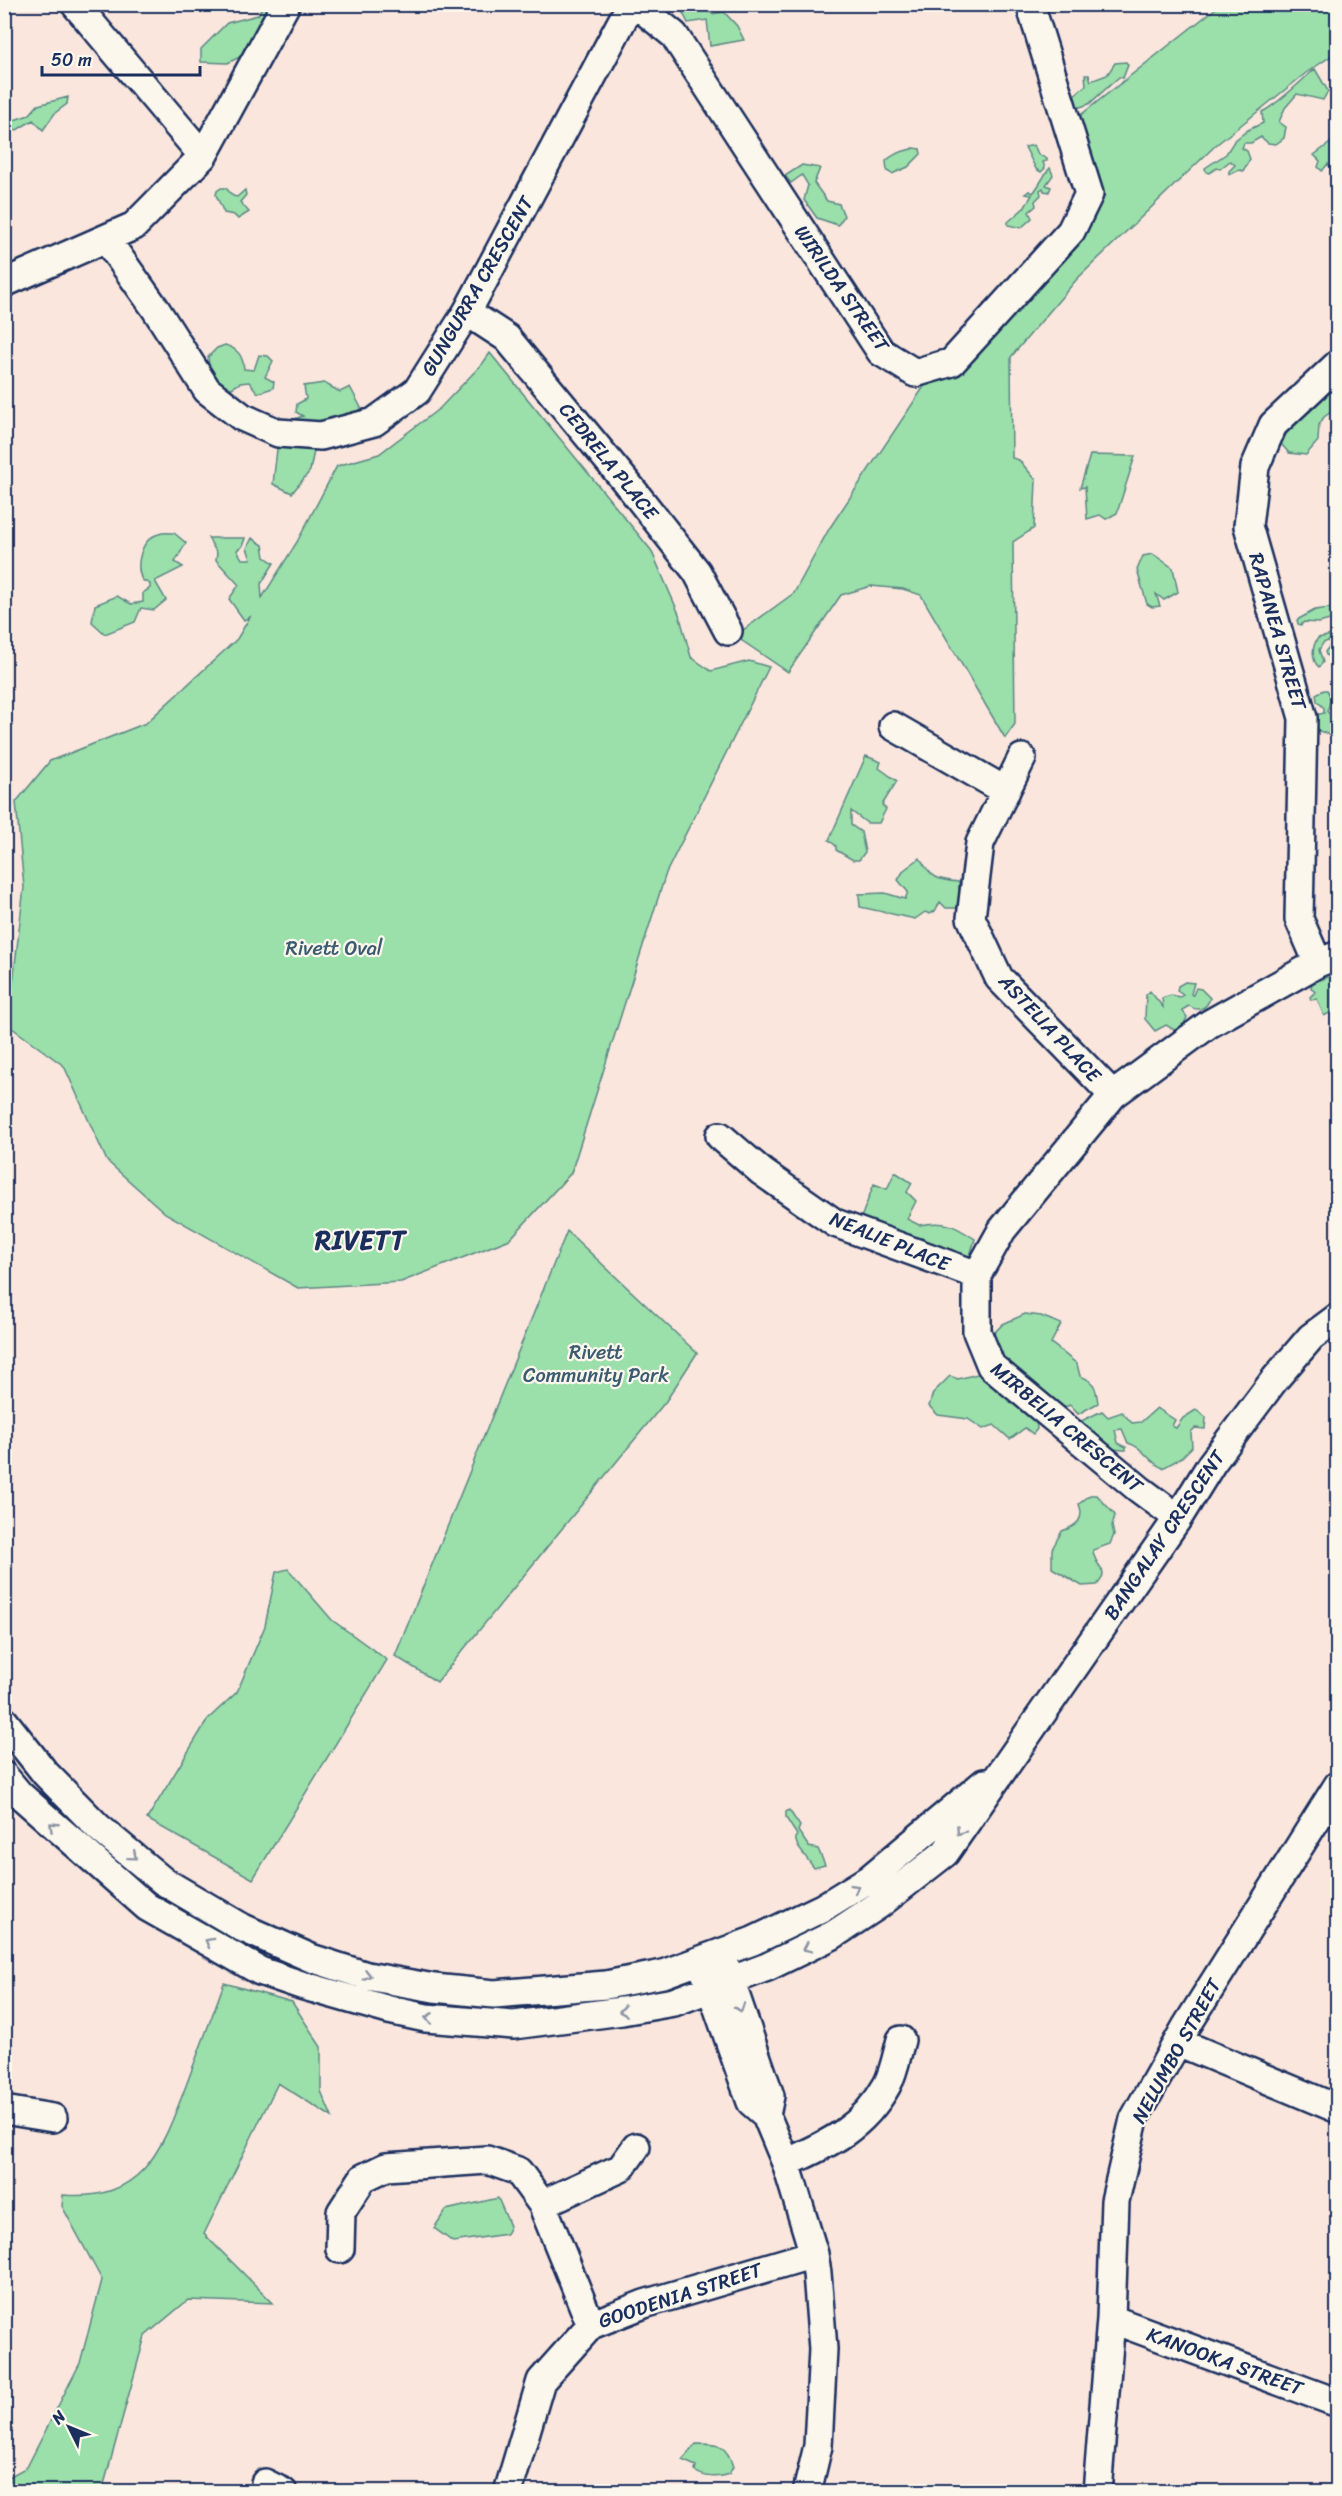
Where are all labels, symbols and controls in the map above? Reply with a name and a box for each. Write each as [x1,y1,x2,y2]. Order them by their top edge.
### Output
scale bar [42,39,200,77]
text: 50 m [51,44,92,76]
street label: GUNGURRA CRESCENT [412,188,544,383]
street label: WIRILDA STREET [785,217,899,360]
street label: CEDRELA PLACE [550,394,669,530]
street label: RAPANEA STREET [1238,548,1317,716]
park label: Rivett Oval [286,931,383,966]
street label: ASTELIA PLACE [989,965,1111,1092]
street label: NEALIE PLACE [824,1201,957,1282]
district label: RIVETT [314,1217,408,1263]
park label: Rivett Community Park [523,1335,669,1393]
street label: MIRBELIA CRESCENT [982,1353,1152,1503]
street label: BANGALAY CRESCENT [1094,1442,1235,1628]
one-way arrow [49,1822,60,1833]
one-way arrow [956,1825,967,1836]
one-way arrow [126,1849,137,1860]
one-way arrow [849,1883,859,1895]
one-way arrow [205,1938,215,1949]
one-way arrow [802,1941,813,1953]
one-way arrow [362,1968,372,1981]
street label: NELUMBO STREET [1122,1971,1232,2130]
one-way arrow [732,2002,745,2013]
one-way arrow [619,2004,628,2016]
one-way arrow [425,2012,434,2024]
street label: GOODENIA STREET [594,2252,768,2338]
street label: KANOOKA STREET [1142,2317,1310,2407]
north arrow [39,2397,99,2457]
text: N [43,2403,73,2432]

